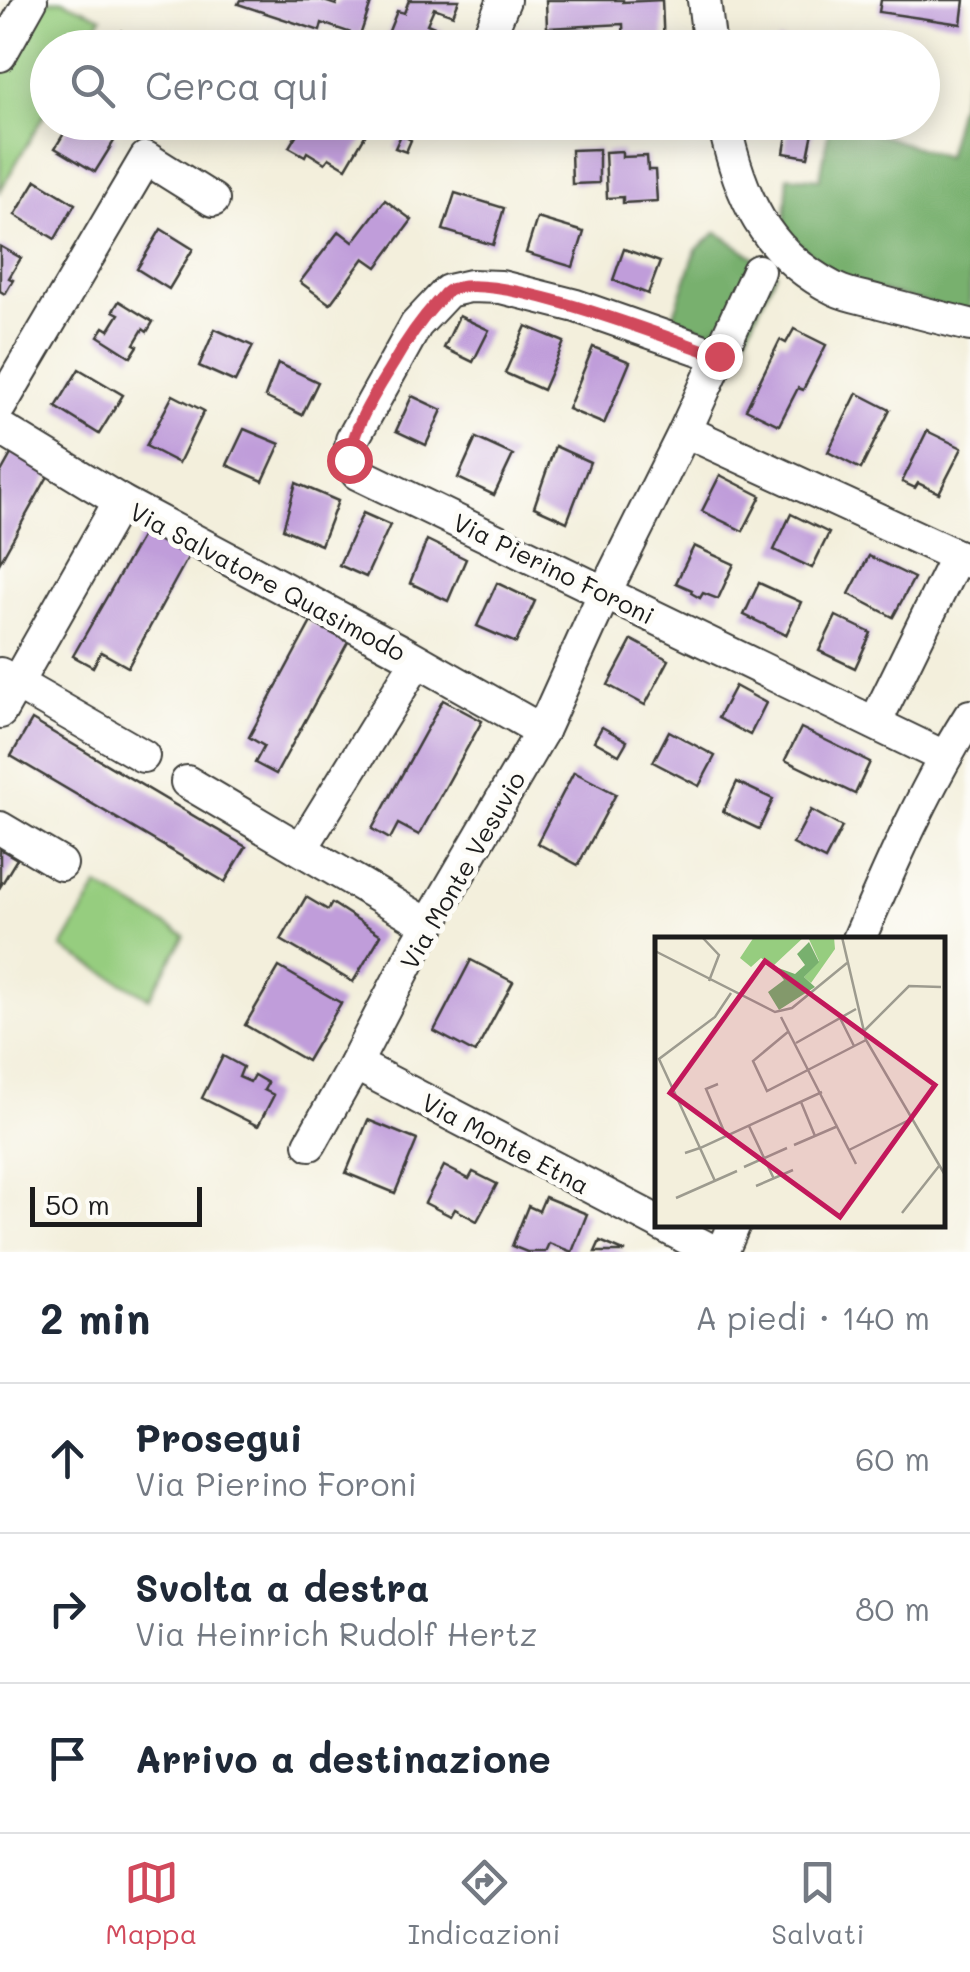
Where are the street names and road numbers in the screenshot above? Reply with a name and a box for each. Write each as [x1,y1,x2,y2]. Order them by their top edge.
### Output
street label: Via Salvatore Quasimodo [125,495,411,667]
street label: Via Pierino Foroni [448,505,660,631]
street label: Via Monte Vesuvio [392,765,532,975]
street label: Via Monte Etna [417,1085,595,1201]

